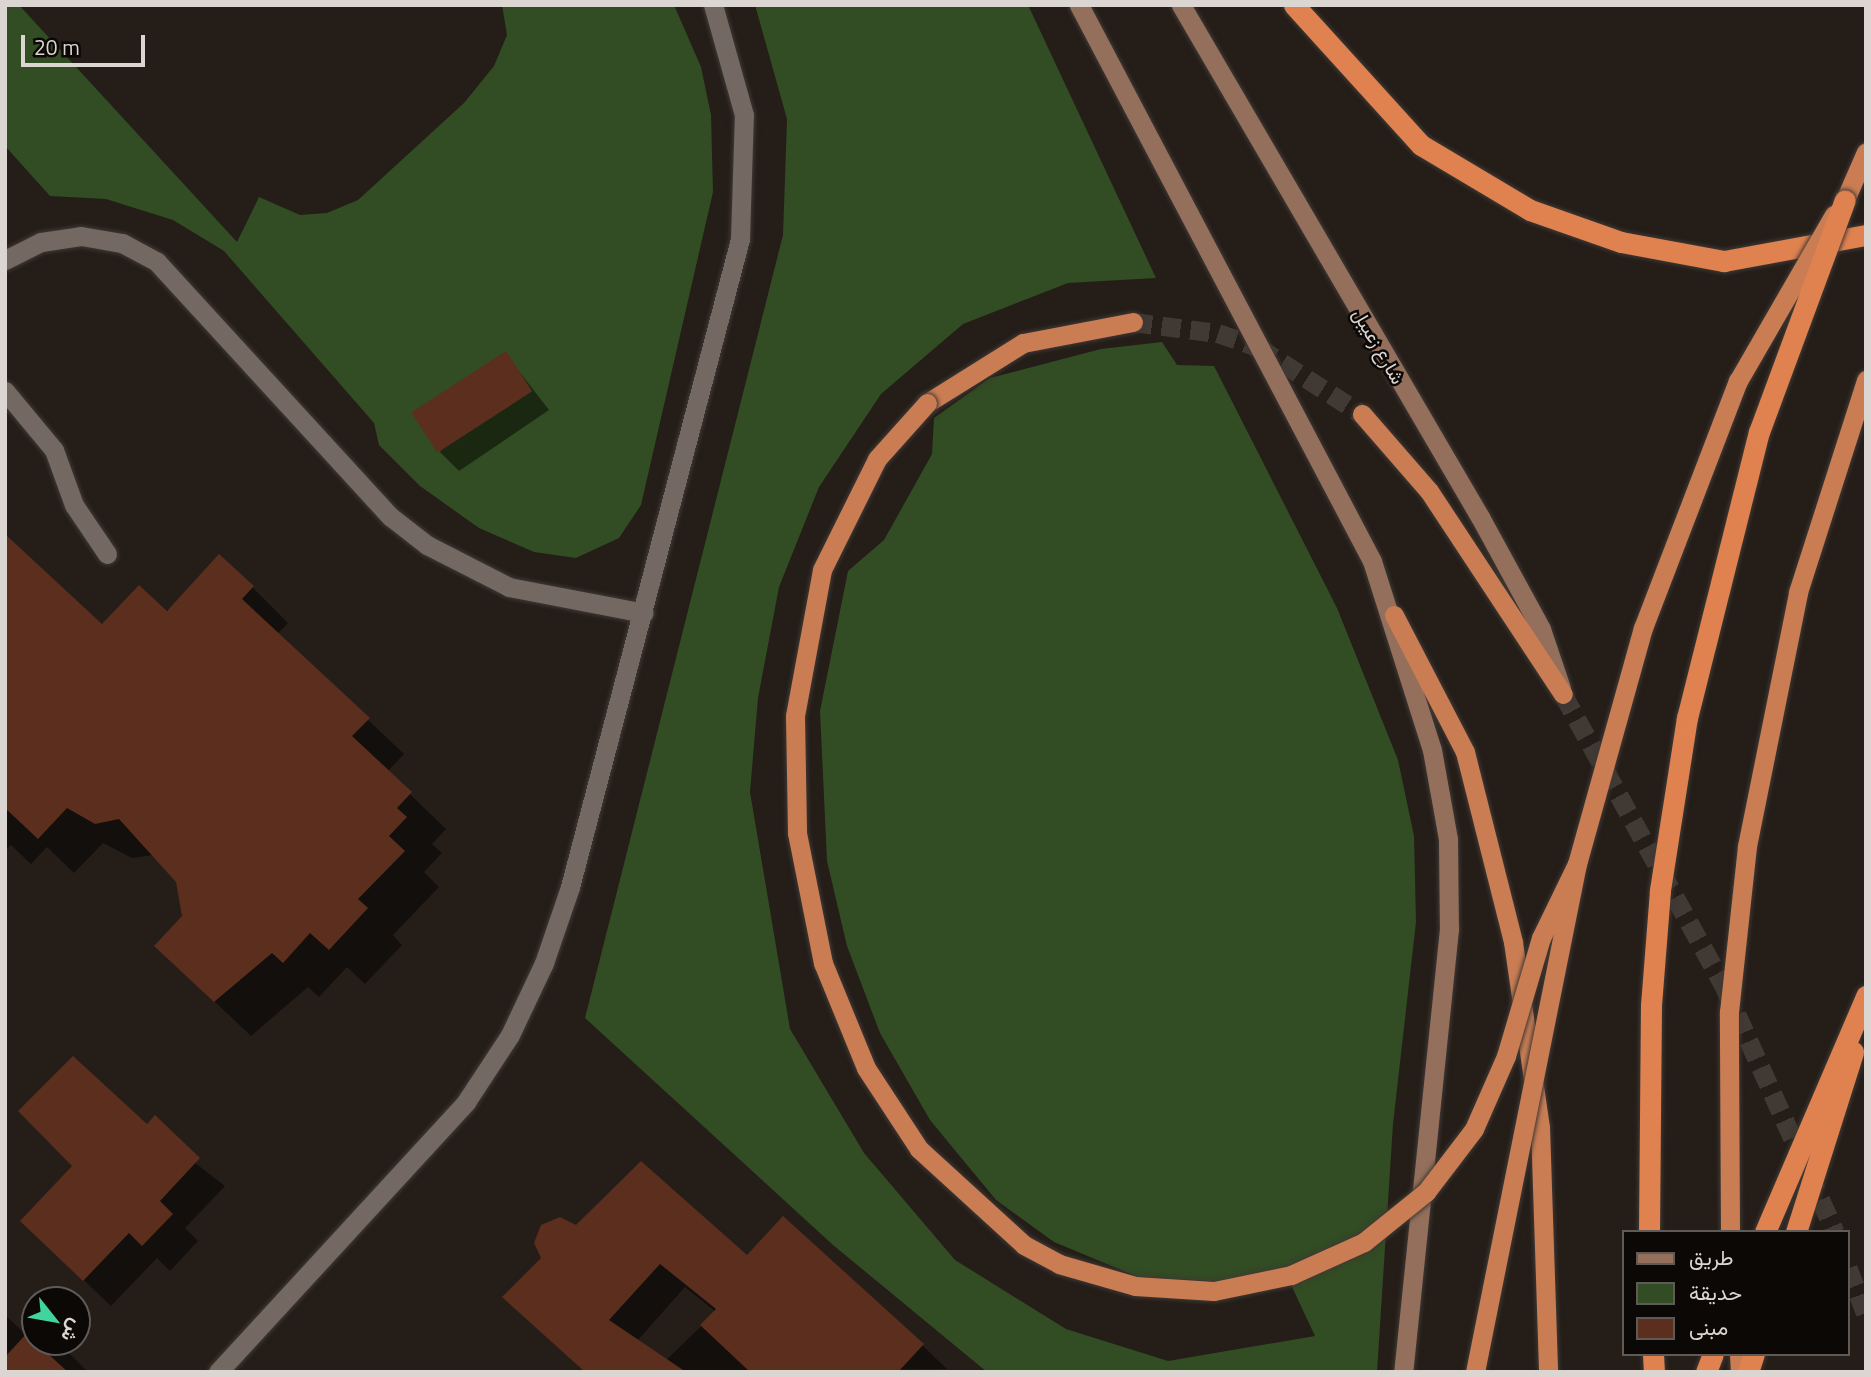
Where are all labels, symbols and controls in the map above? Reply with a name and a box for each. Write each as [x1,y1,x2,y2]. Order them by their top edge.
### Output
scale bar [24,21,149,65]
text: 20 m [34,31,80,63]
street label: شارع زعيبل [1348,304,1410,388]
legend [1622,1230,1850,1356]
text: طريق [1689,1241,1734,1273]
text: حديقة [1689,1276,1742,1308]
north arrow [21,1286,91,1356]
text: مبنى [1689,1311,1728,1343]
text: ش [54,1314,91,1348]

